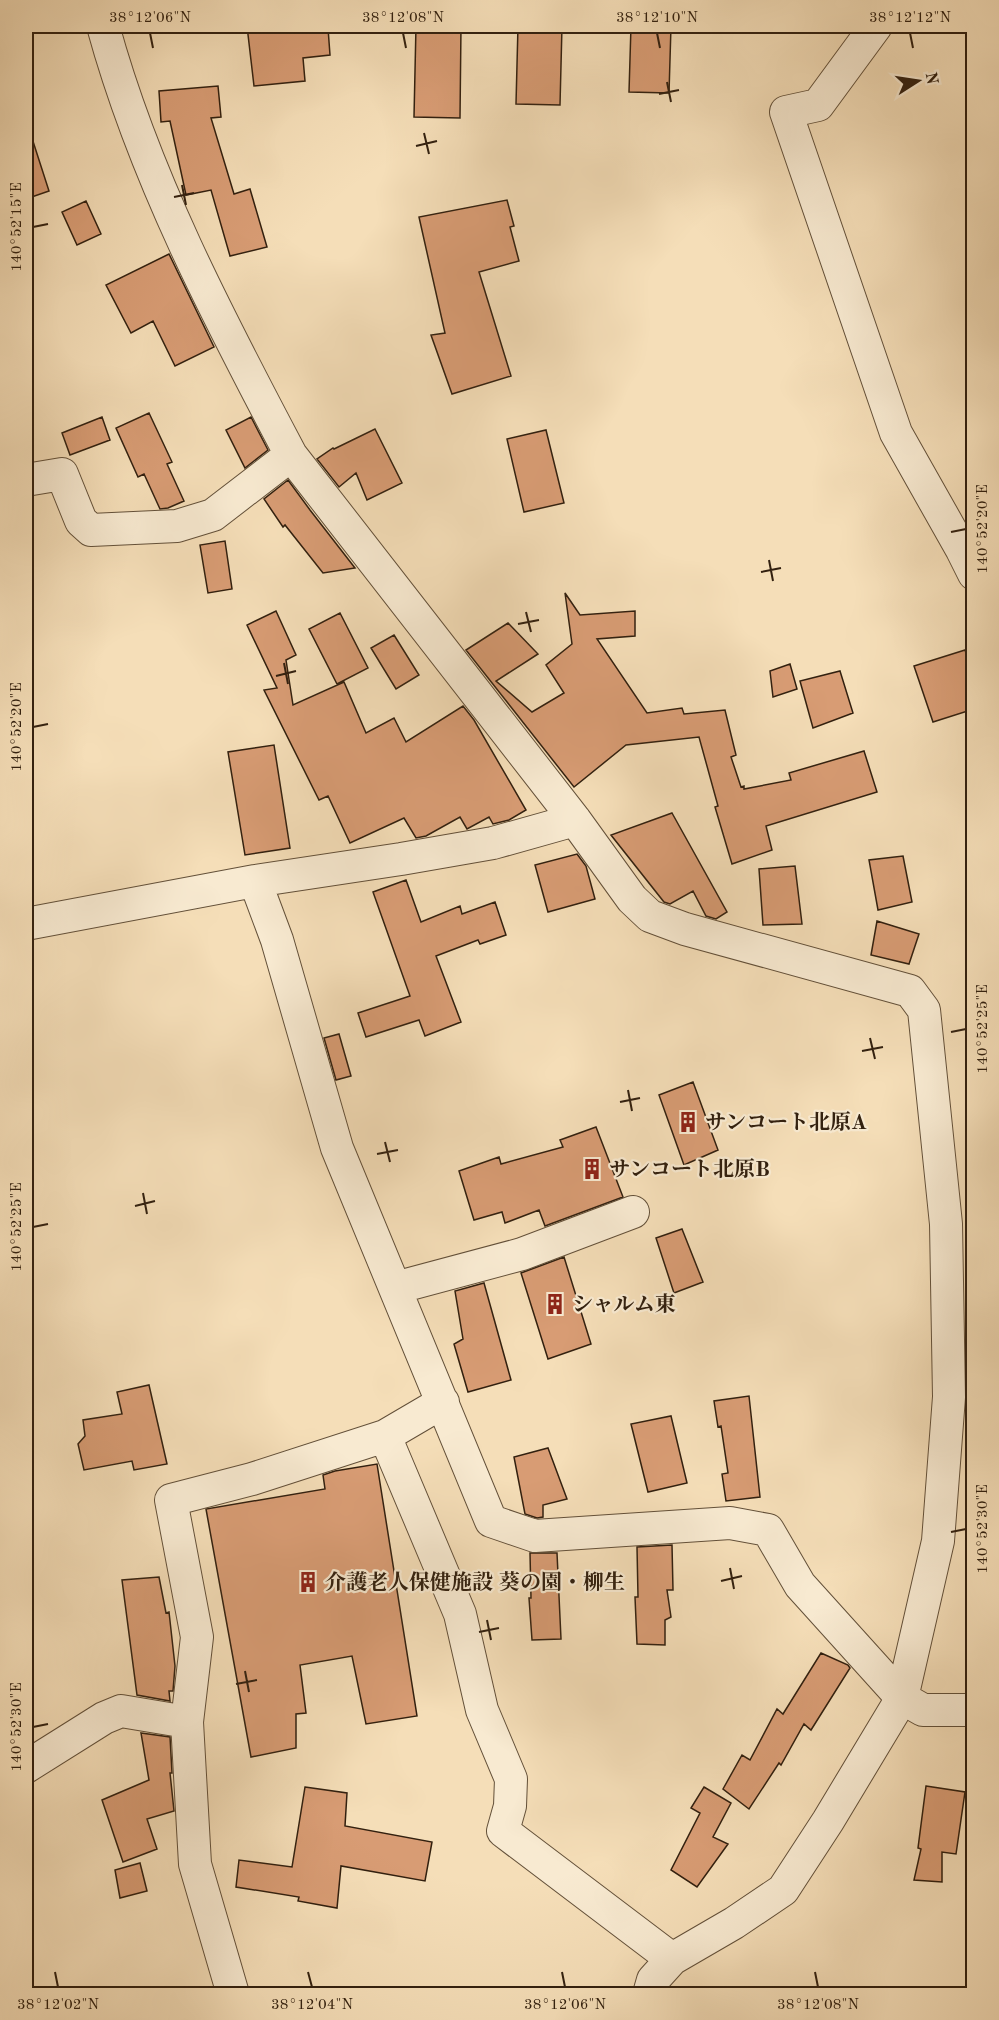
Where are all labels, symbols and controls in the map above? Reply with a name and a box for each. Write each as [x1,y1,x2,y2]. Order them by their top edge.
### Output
text: 38°12'06"N [109,11,191,26]
text: 38°12'08"N [362,11,444,26]
text: 38°12'10"N [616,11,698,26]
text: 38°12'12"N [869,11,951,26]
north arrow [888,51,948,111]
text: N [922,71,940,87]
text: 140°52'15"E [10,182,25,272]
text: 140°52'20"E [976,484,991,574]
text: 140°52'20"E [10,682,25,772]
text: 140°52'25"E [976,984,991,1074]
building icon: サンコート北原A [676,1110,700,1134]
place label: サンコート北原A [705,1111,867,1134]
building icon: サンコート北原B [580,1157,604,1181]
place label: サンコート北原B [609,1158,770,1181]
text: 140°52'25"E [10,1182,25,1272]
building icon: シャルム東 [543,1292,567,1316]
place label: シャルム東 [572,1293,676,1316]
text: 140°52'30"E [976,1484,991,1574]
building icon: 介護老人保健施設 葵の園・柳生 [296,1570,320,1594]
place label: 介護老人保健施設 葵の園・柳生 [325,1571,625,1594]
text: 140°52'30"E [10,1682,25,1772]
text: 38°12'02"N [17,1998,99,2013]
text: 38°12'04"N [271,1998,353,2013]
text: 38°12'06"N [524,1998,606,2013]
text: 38°12'08"N [777,1998,859,2013]

